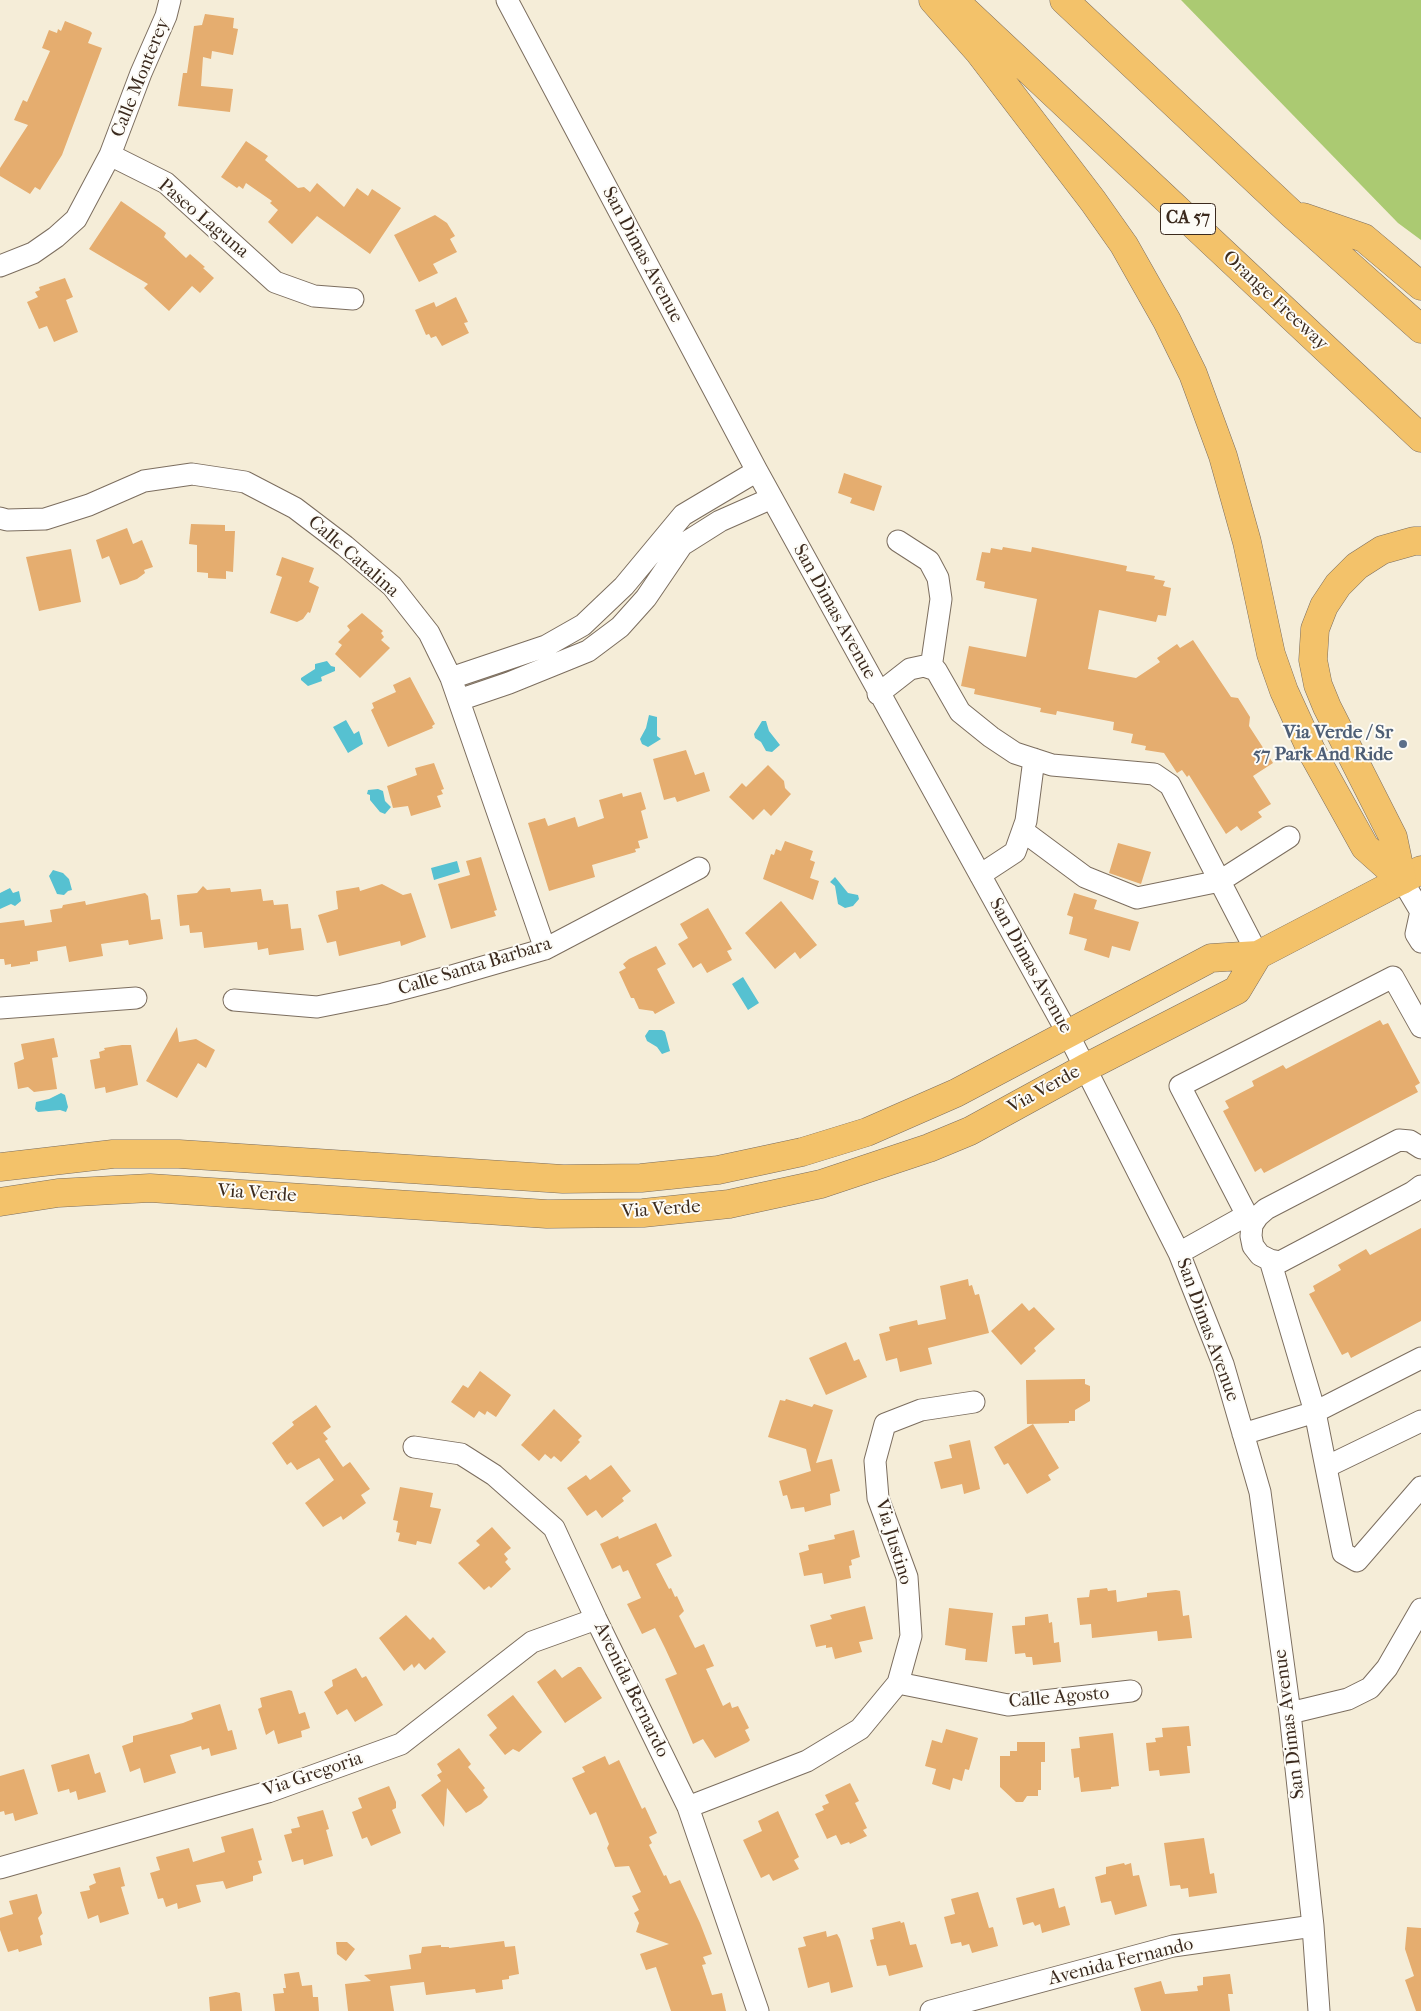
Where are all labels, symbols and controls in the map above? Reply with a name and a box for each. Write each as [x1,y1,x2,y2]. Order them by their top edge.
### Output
street label: Calle Monterey [107,15,175,141]
street label: Paseo Laguna [153,174,253,264]
street label: San Dimas Avenue [597,183,687,327]
road number: CA 57 [1160,203,1216,234]
street label: Orange Freeway [1218,246,1332,356]
street label: Calle Catalina [303,511,403,603]
street label: San Dimas Avenue [787,541,881,683]
place label: Via Verde / Sr 57 Park And Ride [1253,722,1393,766]
marker: Via Verde / Sr 57 Park And Ride [1397,738,1409,750]
street label: San Dimas Avenue [983,895,1077,1037]
street label: Calle Santa Barbara [395,933,555,1001]
street label: Via Verde [1004,1061,1084,1119]
street label: Via Verde [217,1180,297,1208]
street label: Via Verde [621,1196,701,1224]
street label: San Dimas Avenue [1170,1255,1244,1405]
street label: Via Justino [869,1496,917,1588]
street label: Avenida Bernardo [588,1619,674,1761]
street label: San Dimas Avenue [1269,1648,1311,1800]
street label: Calle Agosto [1008,1682,1110,1714]
street label: Via Gregoria [260,1747,366,1803]
street label: Avenida Fernando [1046,1933,1196,1991]

